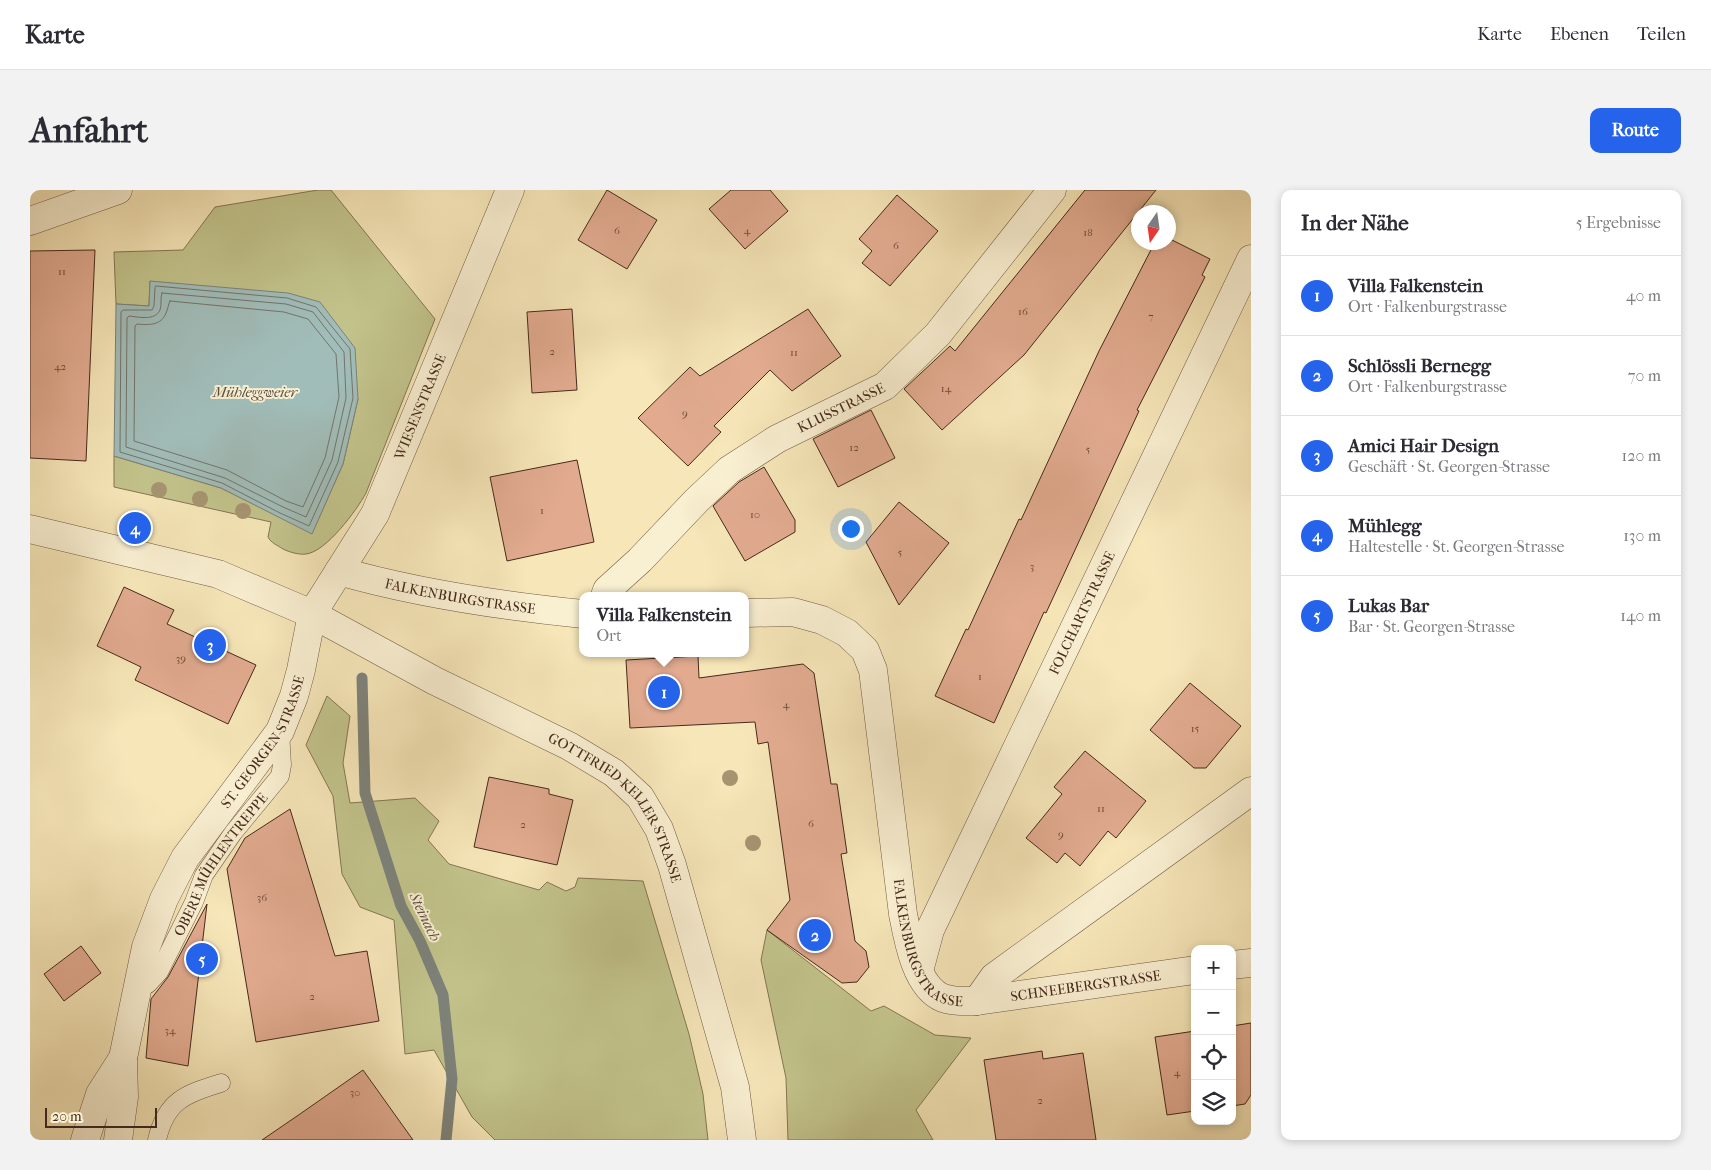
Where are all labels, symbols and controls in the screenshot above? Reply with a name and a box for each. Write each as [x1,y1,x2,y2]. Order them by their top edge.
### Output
text: Karte [25,21,85,49]
text: Karte [1477,24,1522,45]
text: Ebenen [1550,24,1609,45]
text: Teilen [1637,24,1686,45]
button: Route [1590,108,1681,153]
text: Anfahrt [30,110,148,151]
north arrow [1131,205,1176,250]
text: In der Nähe [1301,211,1409,235]
text: 5 Ergebnisse [1576,213,1661,232]
house number: 6 [614,224,620,237]
house number: 4 [744,224,751,237]
house number: 18 [1083,226,1093,239]
house number: 6 [893,239,899,252]
house number: 11 [58,265,66,278]
text: Villa Falkenstein [1348,275,1483,297]
text: 1 [1314,286,1320,305]
text: 40 m [1626,286,1661,305]
text: Ort · Falkenburgstrasse [1348,297,1507,316]
house number: 16 [1018,305,1028,318]
house number: 7 [1148,310,1154,323]
house number: 2 [549,345,555,358]
house number: 11 [790,346,798,359]
street label: WIESENSTRASSE [390,351,450,463]
text: Schlössli Bernegg [1348,355,1491,377]
house number: 42 [54,360,66,373]
text: 2 [1313,366,1321,385]
text: 70 m [1628,366,1661,385]
text: Ort · Falkenburgstrasse [1348,377,1507,396]
street label: KLUSSTRASSE [795,379,888,437]
house number: 14 [941,382,952,395]
water label: Mühleggweier [212,383,298,401]
house number: 9 [682,407,688,420]
text: Amici Hair Design [1348,435,1499,457]
house number: 12 [849,441,859,454]
house number: 5 [1086,443,1091,456]
text: 3 [1314,446,1320,465]
text: 120 m [1622,446,1661,465]
text: Geschäft · St. Georgen-Strasse [1348,457,1550,476]
house number: 1 [540,504,544,517]
house number: 10 [750,508,760,521]
pin: 4 [119,509,151,547]
text: Mühlegg [1348,515,1421,537]
your location [838,516,864,542]
text: 4 [1312,526,1322,545]
text: 130 m [1623,526,1661,545]
text: Haltestelle · St. Georgen-Strasse [1348,537,1565,556]
house number: 5 [898,546,903,559]
street label: FOLCHARTSTRASSE [1045,548,1119,677]
house number: 3 [1030,560,1034,573]
street label: FALKENBURGSTRASSE [383,575,537,618]
popup [579,592,749,657]
text: Lukas Bar [1348,595,1429,617]
text: Villa Falkenstein [596,604,732,626]
text: 5 [1314,606,1320,625]
text: 140 m [1620,606,1661,625]
text: Bar · St. Georgen-Strasse [1348,617,1515,636]
pin: 3 [194,626,226,664]
text: Ort [596,626,622,645]
house number: 39 [176,652,186,665]
house number: 1 [978,670,982,683]
street label: ST. GEORGEN-STRASSE [217,673,308,812]
pin: 1 [648,673,680,711]
house number: 4 [783,698,790,711]
house number: 15 [1191,722,1200,735]
street label: GOTTFRIED-KELLER-STRASSE [545,729,685,885]
street label: OBERE MÜHLENTREPPE [170,789,272,939]
house number: 11 [1097,802,1105,815]
house number: 6 [808,817,814,830]
house number: 2 [520,818,526,831]
house number: 9 [1058,828,1064,841]
street label: FALKENBURGSTRASSE [890,878,964,1010]
water label: Steinach [405,889,445,945]
house number: 36 [257,891,267,904]
pin: 2 [799,916,831,954]
pin: 5 [186,940,218,978]
map controls [1191,945,1236,1125]
button: + [1191,945,1236,990]
street label: SCHNEEBERGSTRASSE [1010,967,1163,1005]
house number: 2 [309,990,315,1003]
button: − [1191,990,1236,1035]
house number: 34 [164,1024,176,1037]
button: locate [1191,1035,1236,1080]
house number: 4 [1174,1066,1181,1079]
button: layers [1191,1080,1236,1125]
house number: 30 [350,1086,360,1099]
house number: 2 [1037,1094,1043,1107]
scale bar [45,1105,158,1128]
text: 20 m [52,1108,82,1125]

